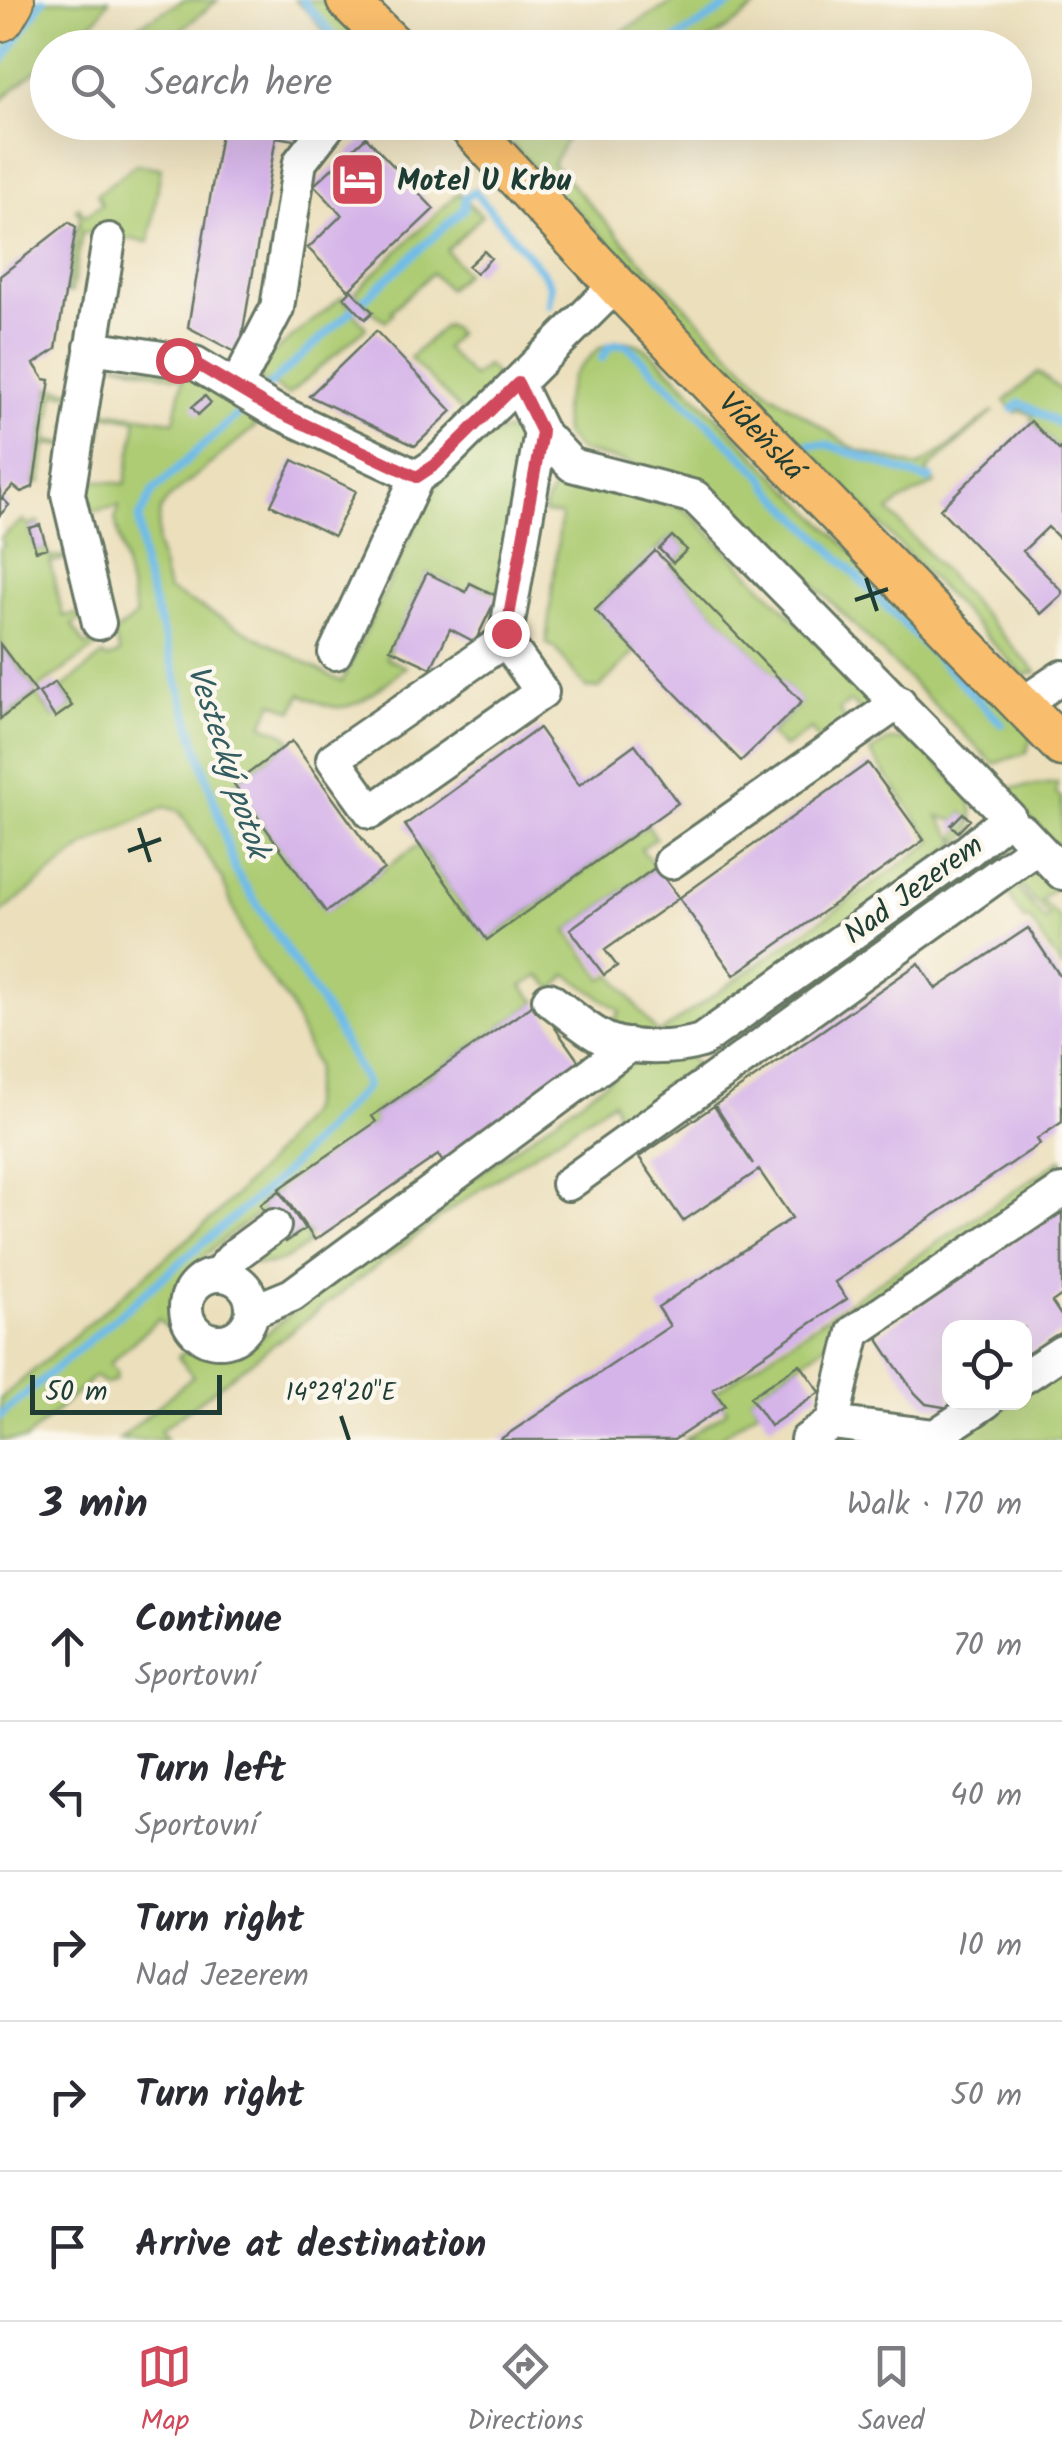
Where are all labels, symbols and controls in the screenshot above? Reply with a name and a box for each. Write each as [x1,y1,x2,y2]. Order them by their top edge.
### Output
search box [30,30,1032,140]
text: Search here [145,55,332,115]
icon: search [65,58,120,113]
hotel icon: Motel U Krbu [328,150,388,210]
place label: Motel U Krbu [397,158,571,206]
route start [156,338,202,384]
street label: Vídeňská [705,381,817,495]
route end [484,611,530,657]
water label: Vestecký potok [171,658,283,869]
street label: Nad Jezerem [834,823,994,958]
map controls [942,1320,1032,1410]
button: locate [942,1320,1032,1410]
scale bar [30,1370,222,1414]
text: 50 m [45,1370,108,1415]
text: 14°29'20"E [286,1373,398,1413]
text: 3 min [40,1472,148,1539]
text: Walk · 170 m [847,1480,1022,1531]
text: Continue [135,1591,282,1651]
icon: ahead [40,1619,95,1674]
text: 70 m [953,1621,1022,1672]
text: Sportovní [135,1651,257,1702]
text: Turn left [135,1741,286,1801]
icon: left [40,1769,95,1824]
text: 40 m [950,1771,1022,1822]
text: Sportovní [135,1801,257,1852]
text: Turn right [135,1891,304,1951]
icon: right [40,1919,95,1974]
text: 10 m [958,1921,1022,1972]
text: Nad Jezerem [135,1951,309,2002]
text: Turn right [135,2066,304,2126]
icon: right [40,2069,95,2124]
text: 50 m [951,2071,1022,2122]
text: Arrive at destination [135,2216,486,2276]
icon: arrive [40,2219,95,2274]
tab: Map [137,2339,192,2444]
tab: Directions [467,2339,583,2444]
tab: Saved [858,2339,925,2444]

